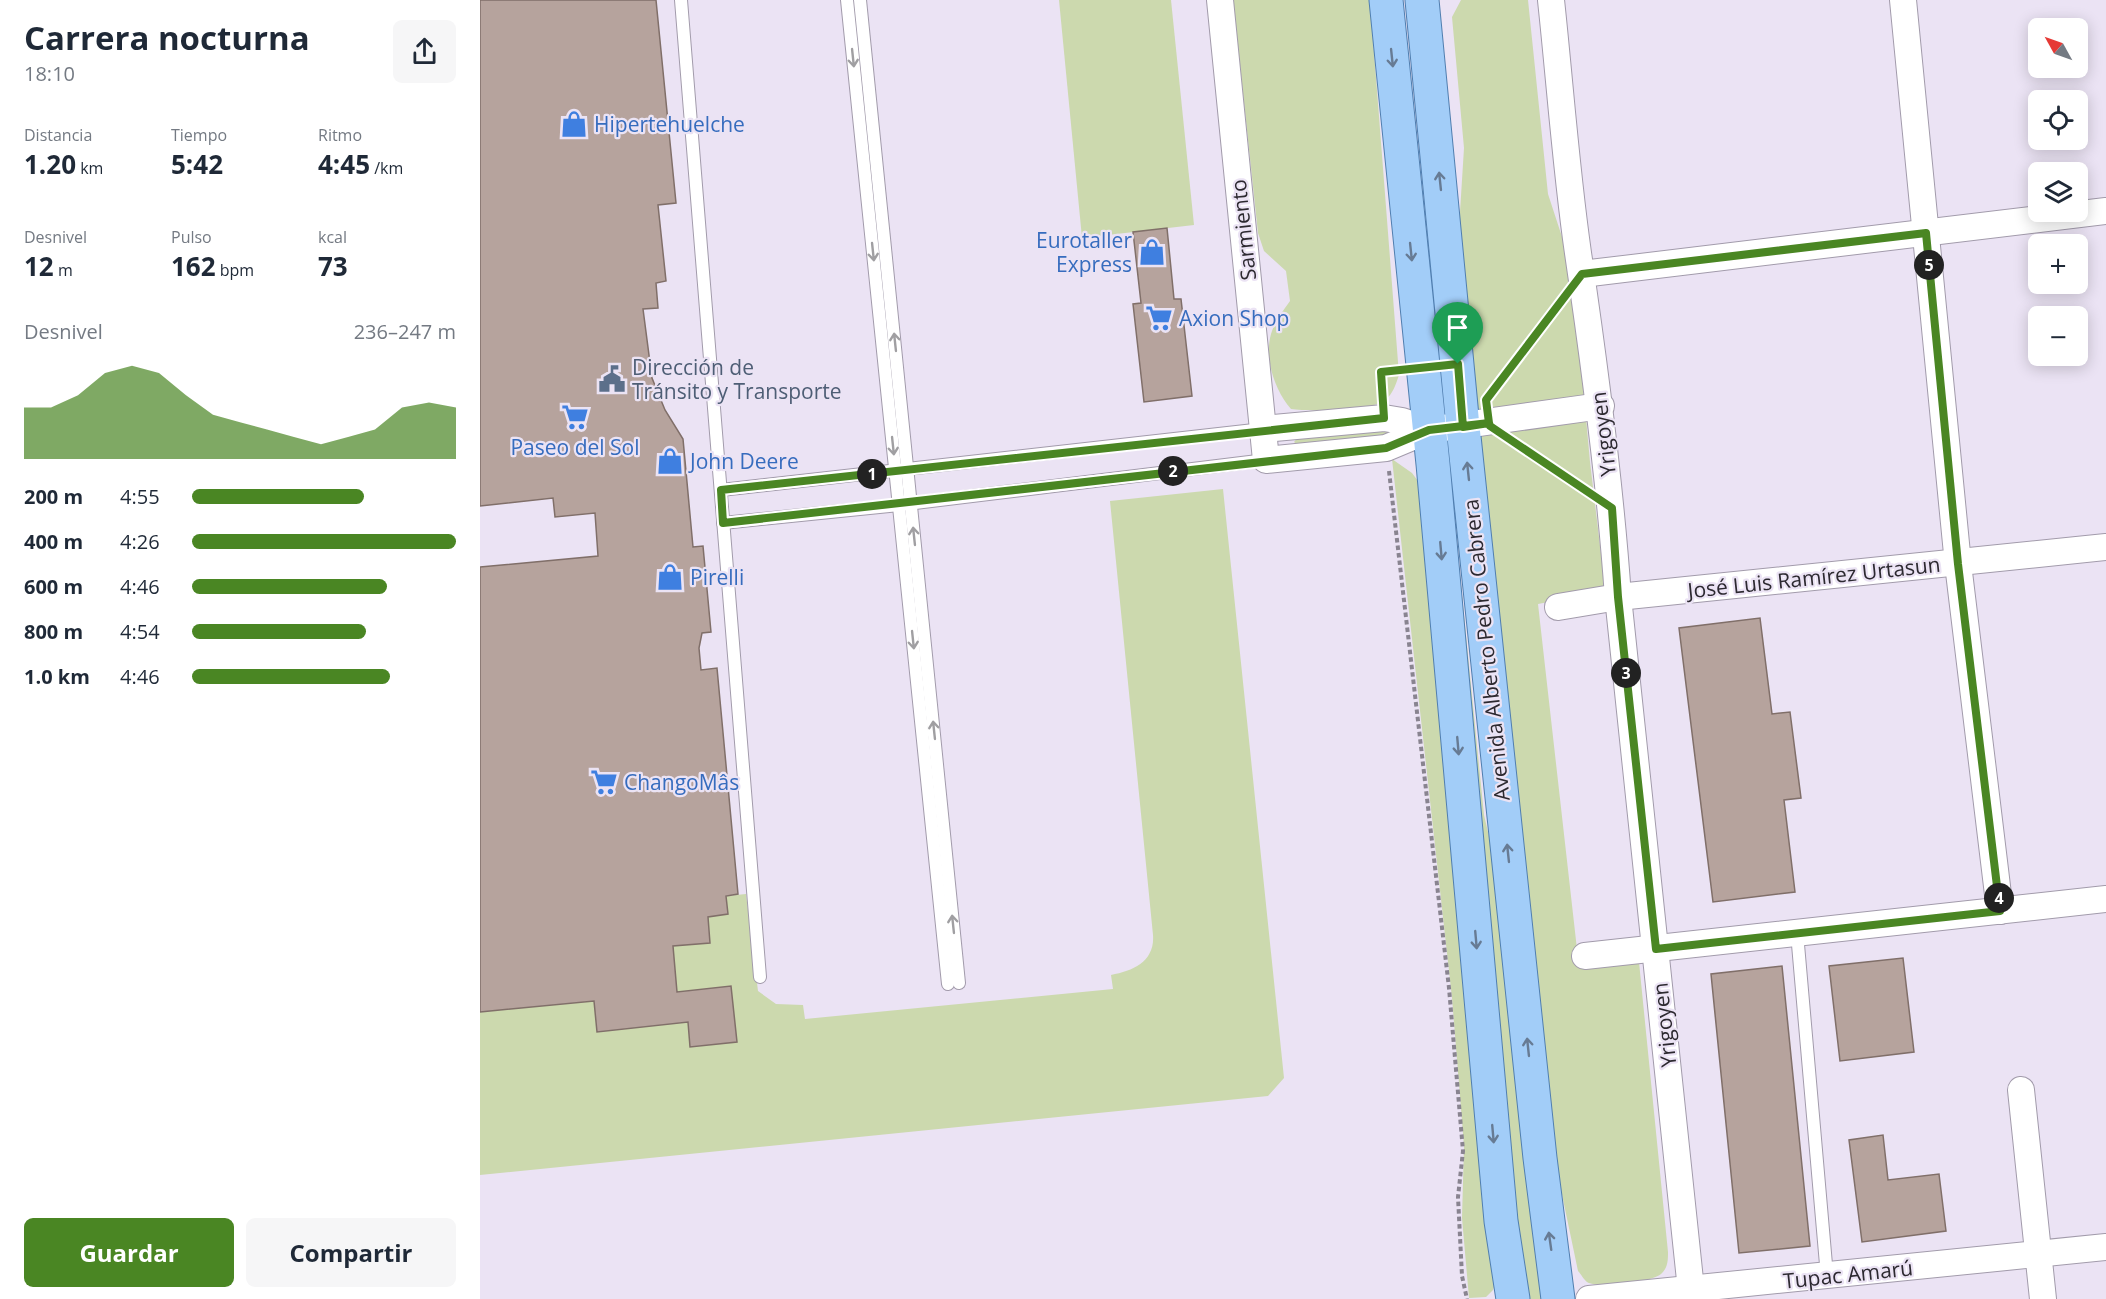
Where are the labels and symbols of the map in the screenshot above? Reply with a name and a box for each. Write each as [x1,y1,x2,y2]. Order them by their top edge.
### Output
north arrow [2028,18,2088,78]
one-way arrow [848,48,859,68]
one-way arrow [1387,48,1398,68]
shop icon: Hipertehuelche [559,109,589,139]
place label: Hipertehuelche [594,110,745,138]
one-way arrow [1434,172,1445,191]
street label: Sarmiento [1224,178,1262,282]
place label: Eurotaller Express [1036,226,1132,278]
shop icon: Eurotaller Express [1137,237,1167,267]
one-way arrow [868,242,879,262]
one-way arrow [1406,242,1417,262]
pin: 5 [1914,250,1944,280]
pin [1432,302,1483,364]
supermarket icon: Axion Shop [1144,303,1174,333]
place label: Axion Shop [1179,304,1289,332]
one-way arrow [889,333,900,353]
place label: Dirección de Tránsito y Transporte [632,353,842,405]
public building icon: Dirección de Tránsito y Transporte [597,364,627,394]
street label: Yrigoyen [1584,390,1622,478]
supermarket icon: Paseo del Sol [560,402,590,432]
place label: Paseo del Sol [510,433,640,461]
one-way arrow [888,436,899,456]
shop icon: John Deere [655,446,685,476]
place label: John Deere [688,447,799,475]
pin: 2 [1158,456,1188,486]
pin: 1 [857,459,887,489]
one-way arrow [1462,462,1473,482]
street label: Avenida Alberto Pedro Cabrera [1456,498,1516,802]
one-way arrow [908,527,919,547]
one-way arrow [1436,541,1447,561]
street label: José Luis Ramírez Urtasun [1684,550,1942,604]
shop icon: Pirelli [655,562,685,592]
place label: Pirelli [690,563,744,591]
one-way arrow [908,630,919,650]
pin: 3 [1611,658,1641,688]
one-way arrow [928,721,939,741]
one-way arrow [1453,735,1464,755]
supermarket icon: ChangoMâs [589,767,619,797]
place label: ChangoMâs [624,768,739,796]
one-way arrow [1502,844,1513,864]
pin: 4 [1984,883,2014,913]
one-way arrow [947,915,958,935]
one-way arrow [1471,929,1482,949]
street label: Yrigoyen [1646,981,1682,1069]
one-way arrow [1522,1038,1533,1058]
one-way arrow [1488,1124,1499,1143]
one-way arrow [1544,1232,1555,1251]
street label: Tupac Amarú [1782,1253,1914,1295]

